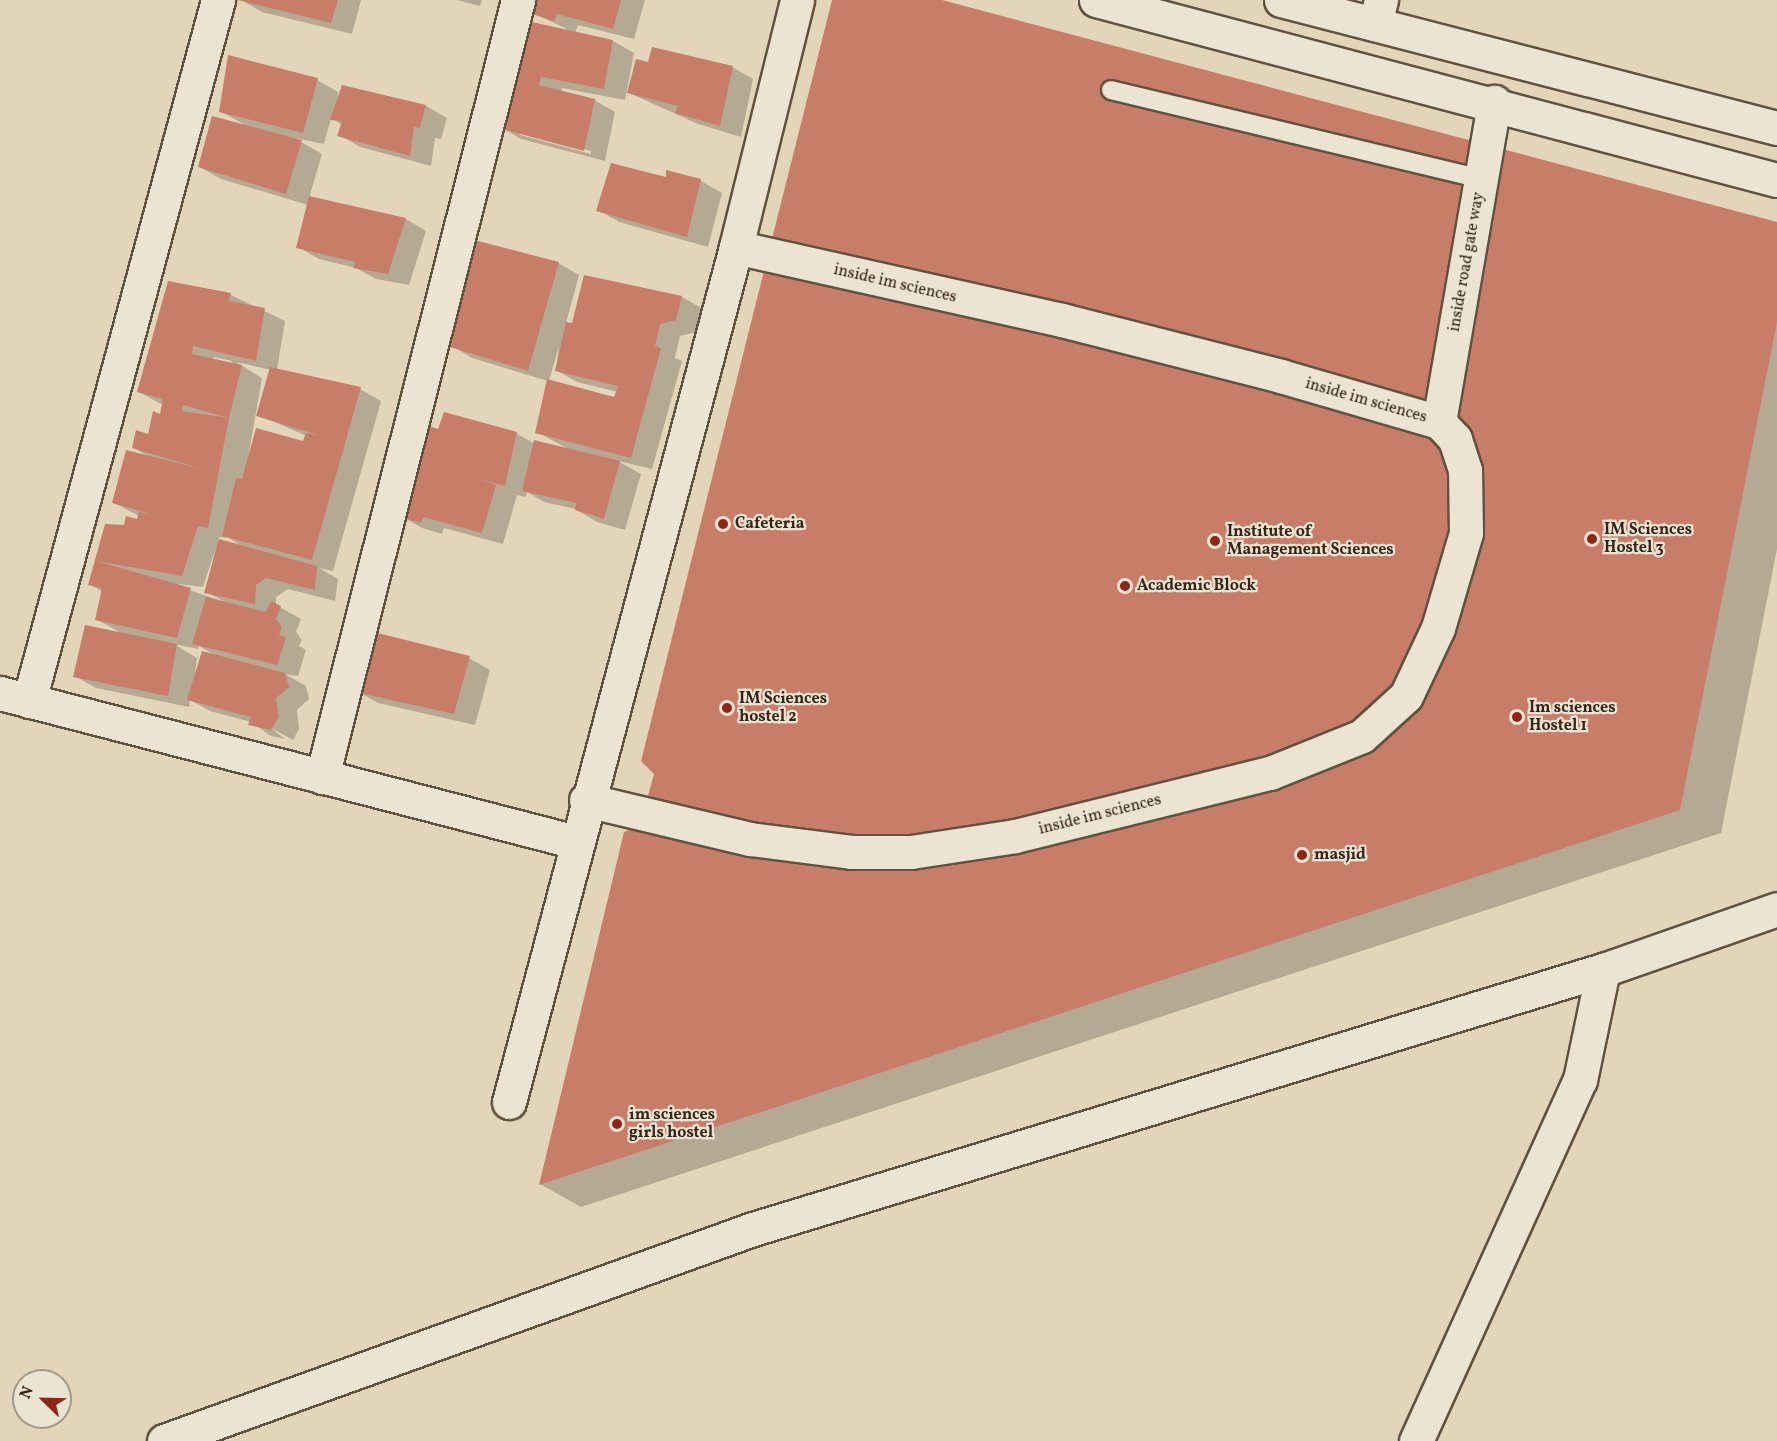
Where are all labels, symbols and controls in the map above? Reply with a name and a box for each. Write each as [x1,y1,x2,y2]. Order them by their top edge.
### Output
street label: inside road gate way [1445,190,1489,334]
street label: inside im sciences [832,261,958,307]
street label: inside im sciences [1303,374,1429,428]
place label: Cafeteria [735,514,805,534]
marker: Cafeteria [716,517,730,531]
place label: IM Sciences Hostel 3 [1604,520,1692,558]
place label: Institute of Management Sciences [1227,522,1394,560]
marker: IM Sciences Hostel 3 [1585,532,1599,546]
marker: Institute of Management Sciences [1208,534,1222,548]
place label: Academic Block [1137,576,1256,596]
marker: Academic Block [1118,579,1132,593]
place label: IM Sciences hostel 2 [739,689,827,727]
place label: Im sciences Hostel 1 [1529,698,1616,736]
marker: IM Sciences hostel 2 [720,701,734,715]
marker: Im sciences Hostel 1 [1510,710,1524,724]
street label: inside im sciences [1037,790,1163,840]
place label: masjid [1314,845,1366,865]
marker: masjid [1295,848,1309,862]
place label: im sciences girls hostel [629,1105,715,1143]
marker: im sciences girls hostel [610,1117,624,1131]
north arrow [12,1369,72,1429]
text: N [15,1383,40,1402]

